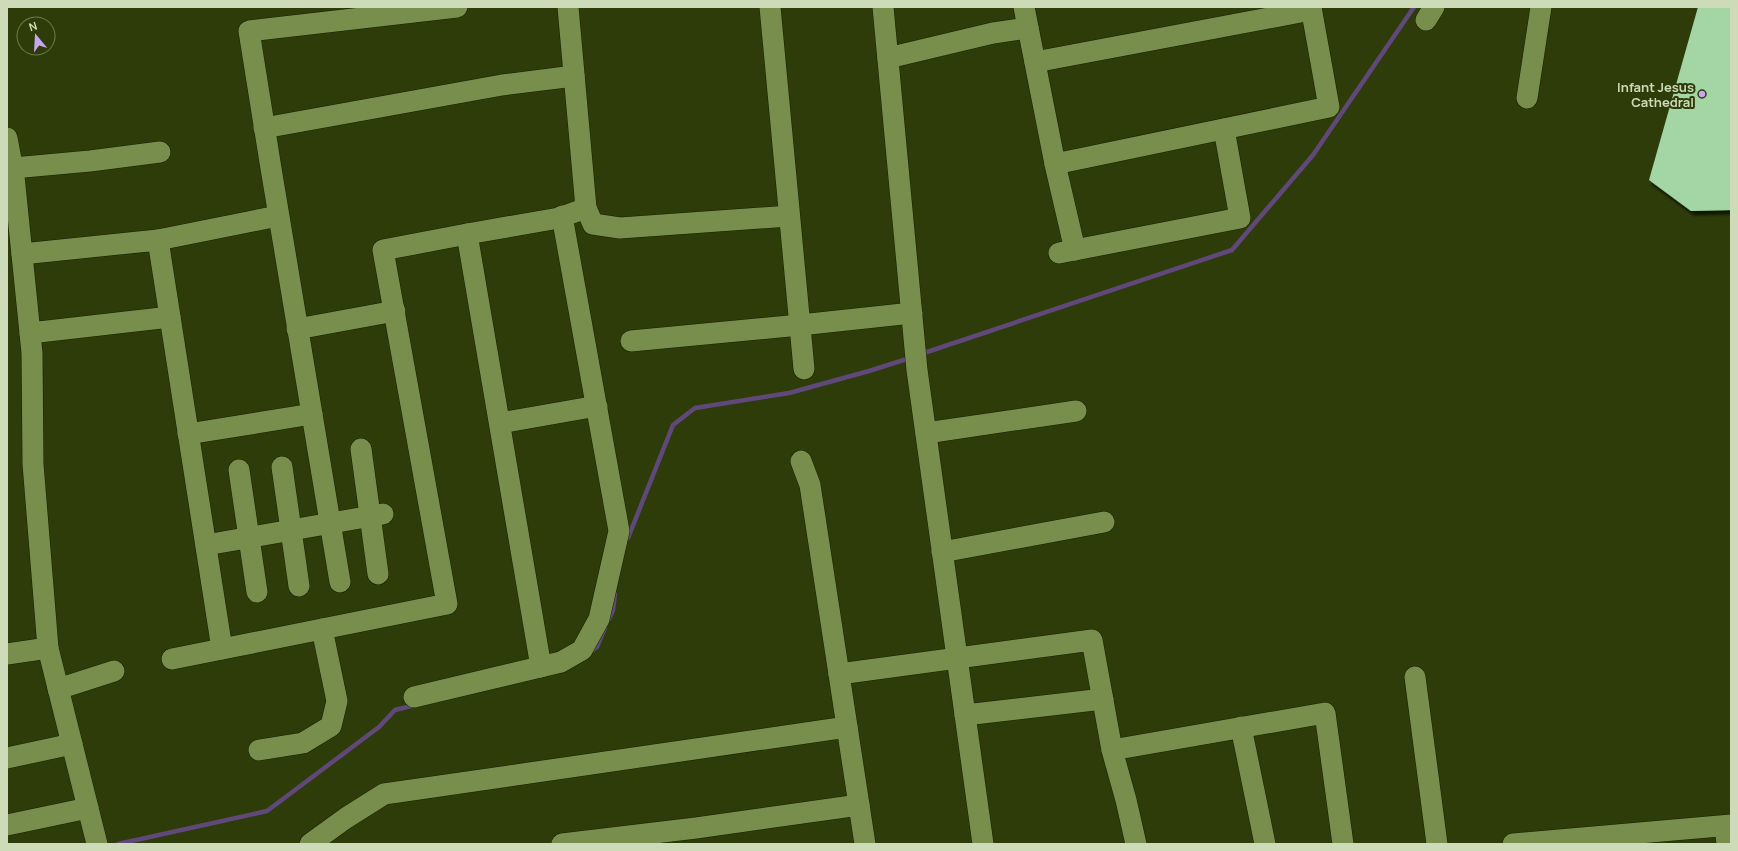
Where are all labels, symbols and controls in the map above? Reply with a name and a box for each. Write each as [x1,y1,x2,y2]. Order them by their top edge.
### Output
north arrow [16,16,56,56]
text: N [27,18,39,34]
place label: Infant Jesus Cathedral [1617,78,1694,111]
marker: Infant Jesus Cathedral [1697,89,1707,99]

